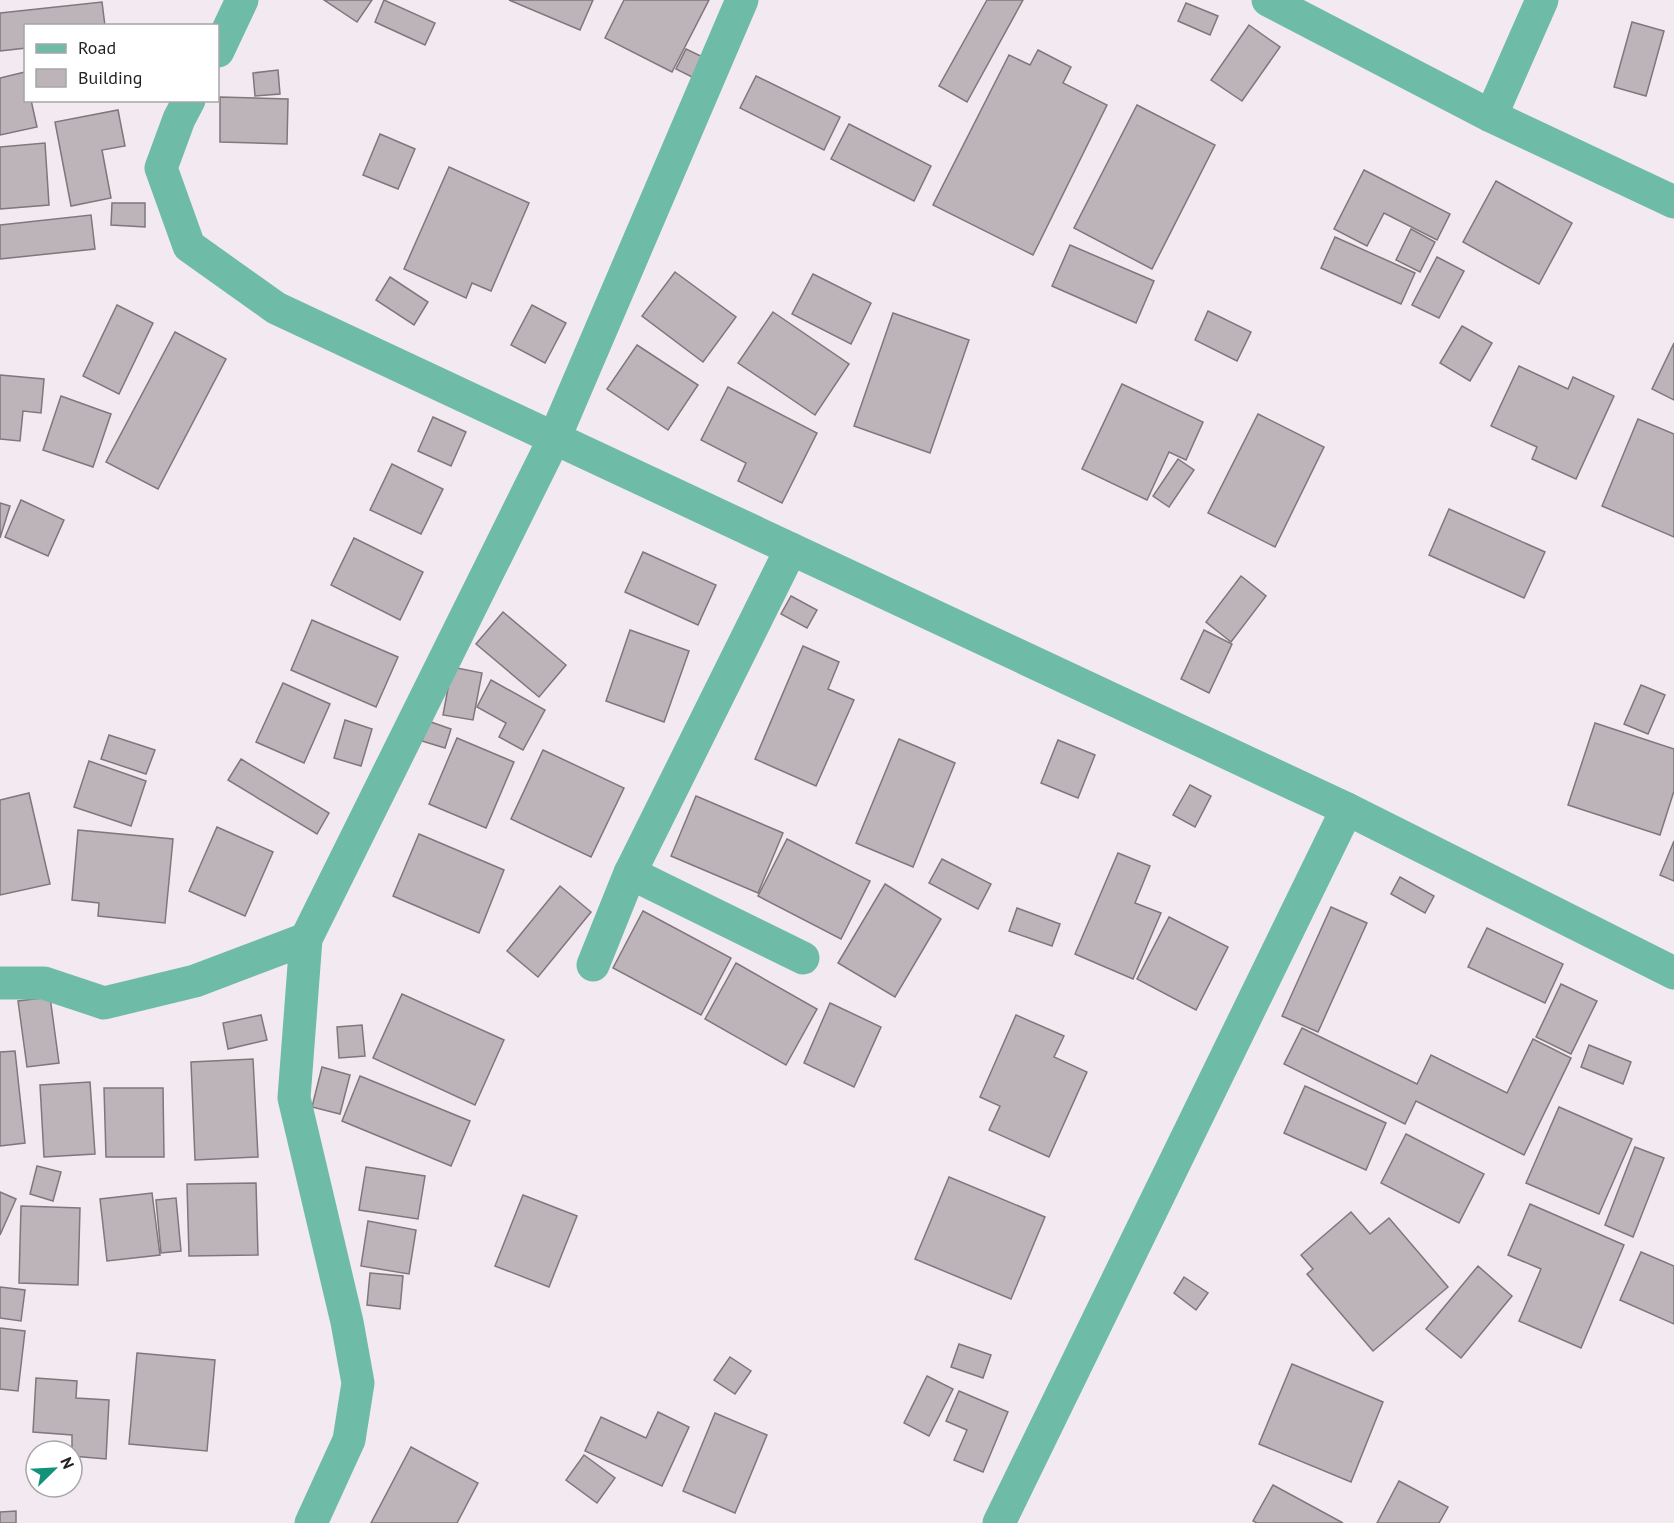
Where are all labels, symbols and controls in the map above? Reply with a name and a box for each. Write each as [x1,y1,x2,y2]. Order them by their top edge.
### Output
legend [24,24,219,102]
text: Road [78,36,116,59]
text: Building [78,66,142,89]
north arrow [24,1439,84,1499]
text: N [56,1454,79,1472]

